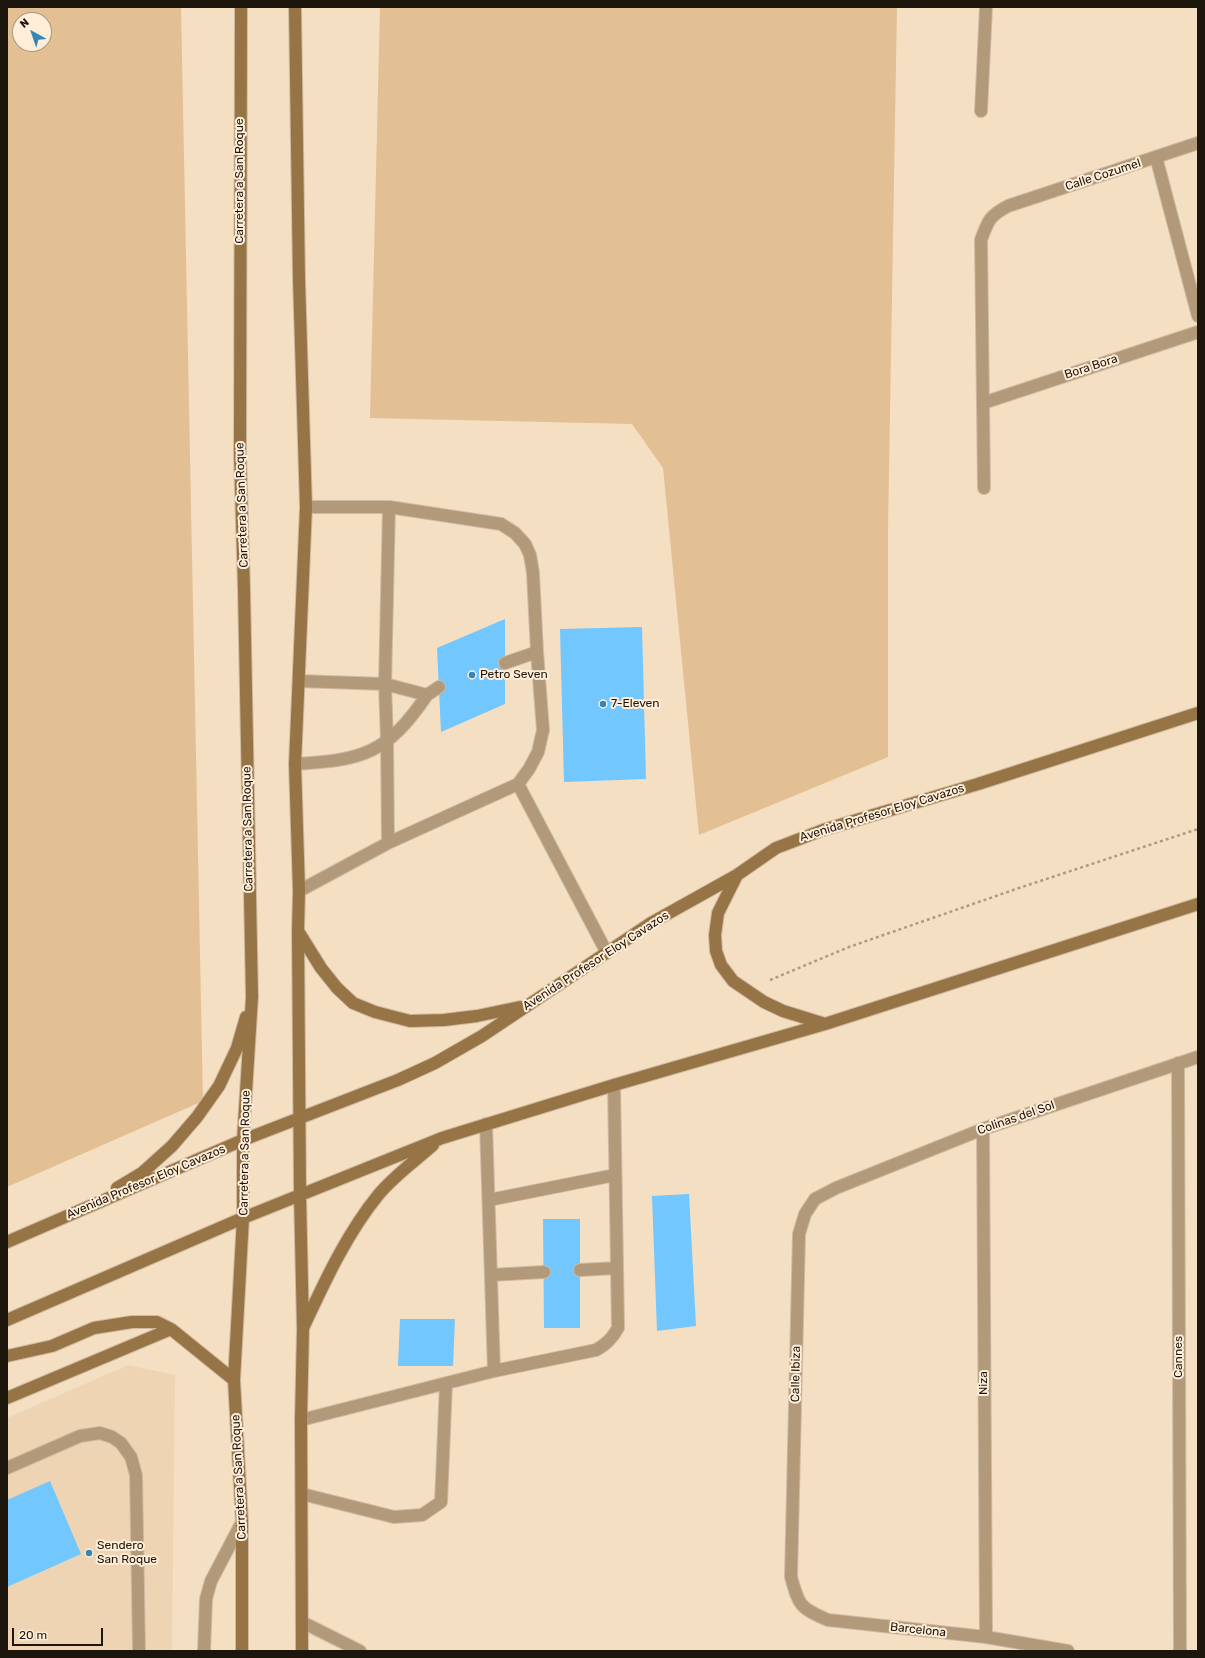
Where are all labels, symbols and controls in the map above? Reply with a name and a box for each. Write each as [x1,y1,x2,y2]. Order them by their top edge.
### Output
north arrow [12,12,52,52]
text: N [17,16,32,31]
street label: Carretera a San Roque [233,118,247,244]
street label: Calle Cozumel [1063,156,1143,194]
street label: Bora Bora [1063,352,1119,382]
street label: Carretera a San Roque [233,442,251,568]
place label: Petro Seven [480,668,548,682]
marker: Petro Seven [467,670,477,680]
place label: 7-Eleven [611,697,660,711]
marker: 7-Eleven [598,699,608,709]
street label: Carretera a San Roque [240,766,256,892]
street label: Avenida Profesor Eloy Cavazos [798,781,966,845]
street label: Avenida Profesor Eloy Cavazos [520,908,672,1014]
street label: Carretera a San Roque [237,1090,253,1216]
street label: Colinas del Sol [976,1098,1056,1138]
street label: Avenida Profesor Eloy Cavazos [64,1142,228,1222]
street label: Cannes [1172,1336,1186,1378]
street label: Calle Ibiza [788,1346,804,1402]
street label: Niza [977,1371,991,1395]
street label: Carretera a San Roque [229,1414,249,1540]
place label: Sendero San Roque [97,1539,157,1567]
marker: Sendero San Roque [84,1548,94,1558]
scale bar [14,1620,105,1646]
street label: Barcelona [889,1620,947,1640]
text: 20 m [19,1628,47,1642]

